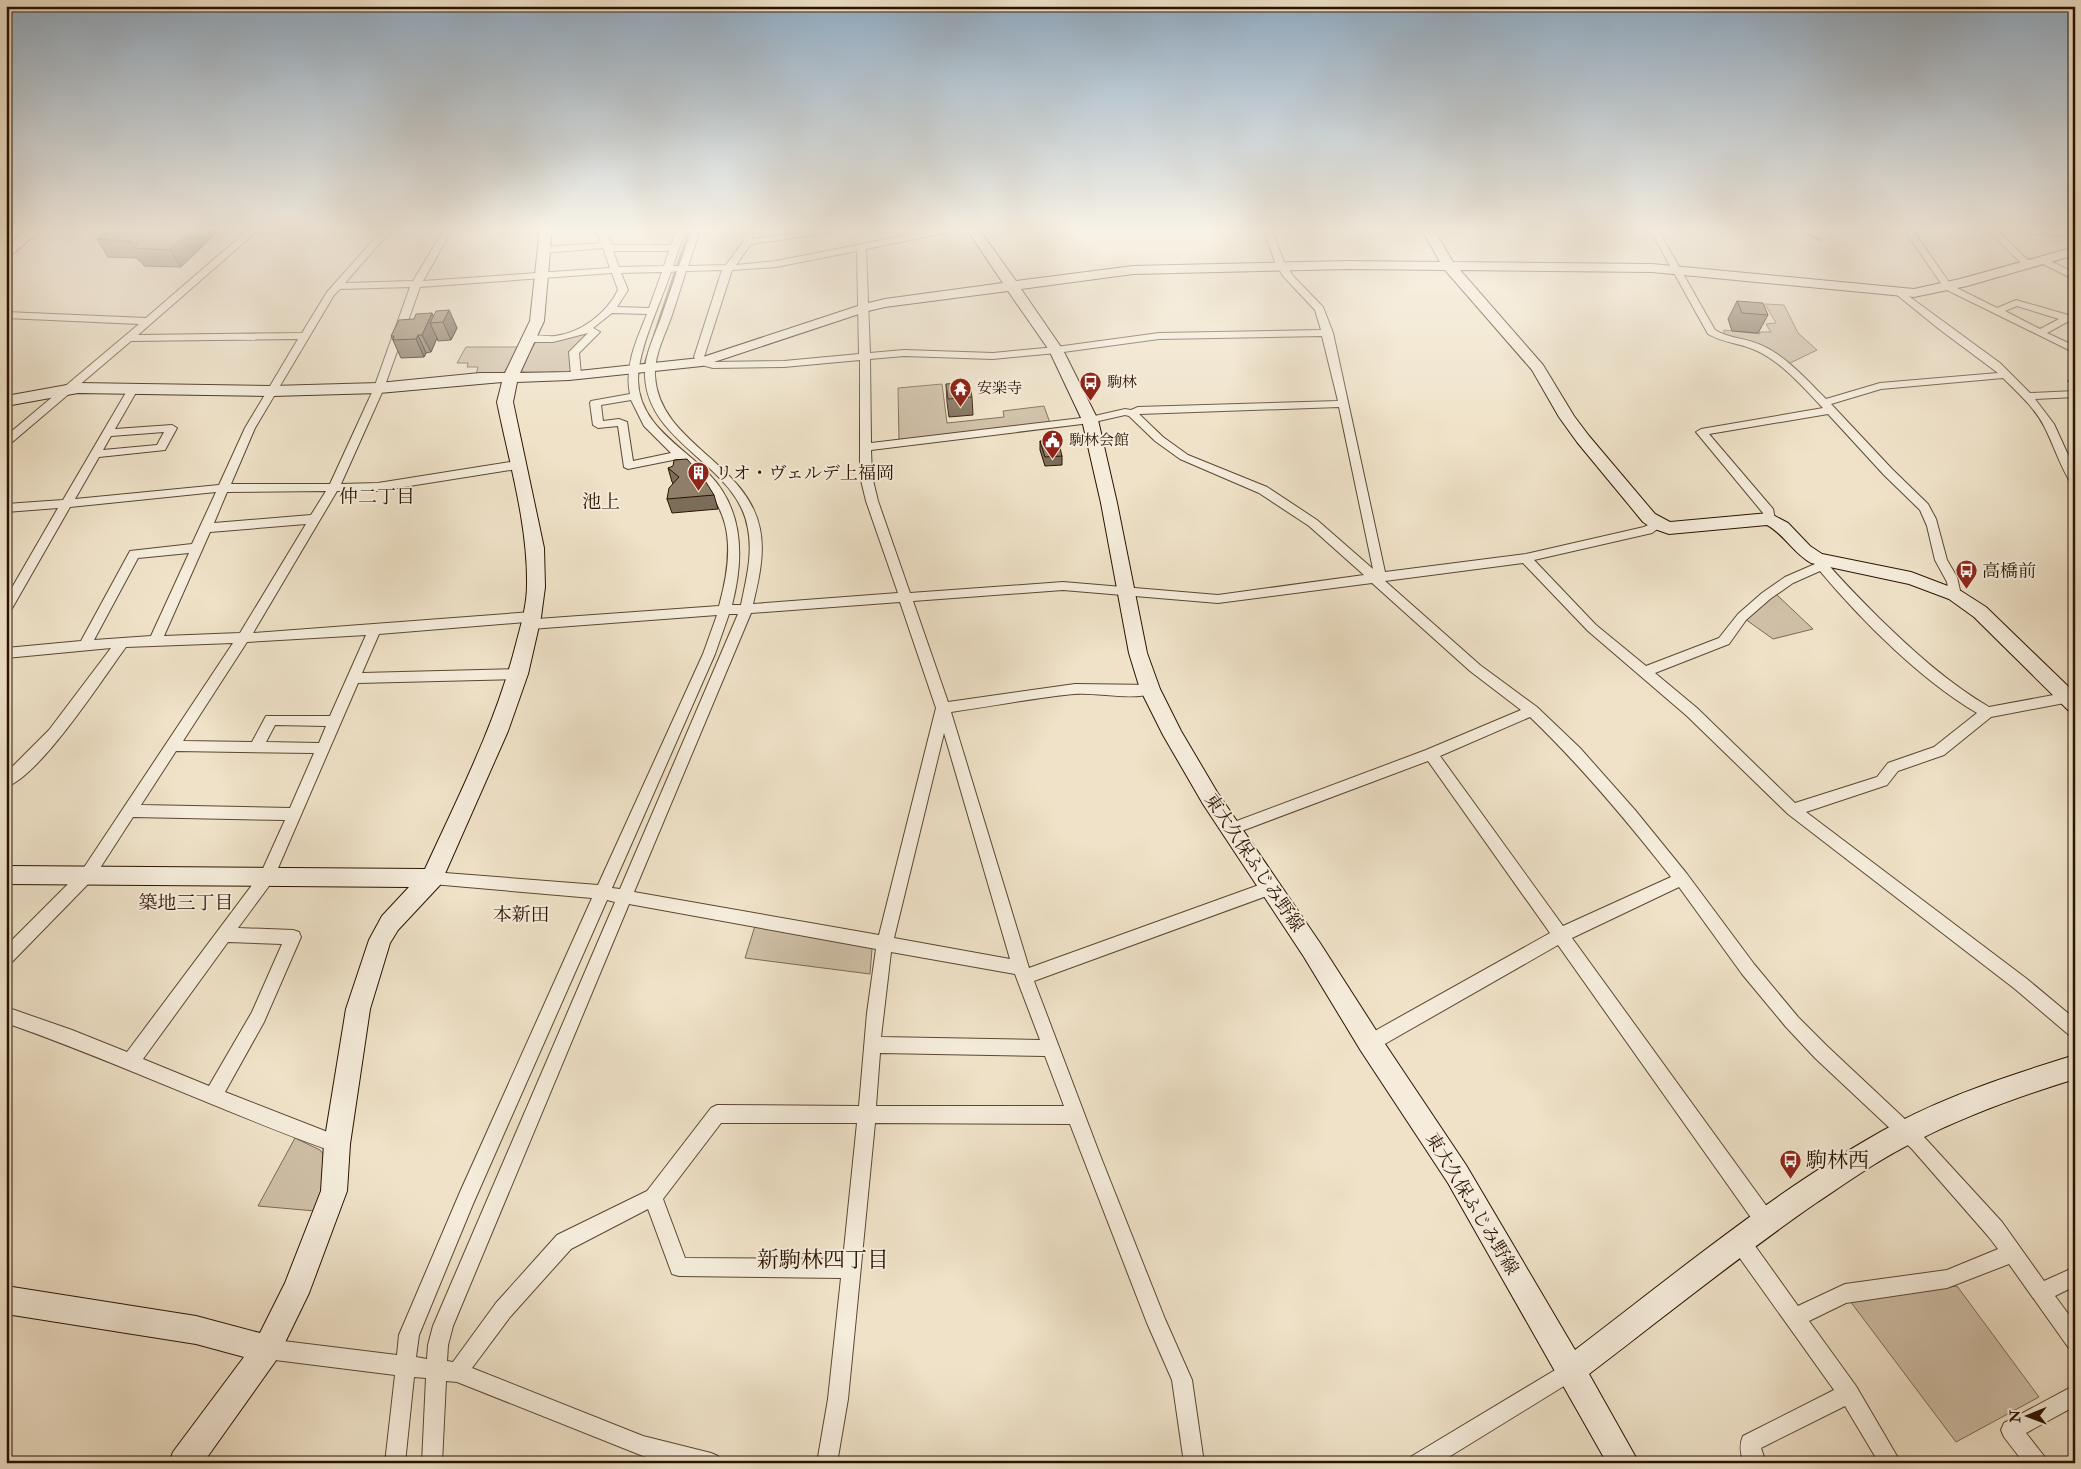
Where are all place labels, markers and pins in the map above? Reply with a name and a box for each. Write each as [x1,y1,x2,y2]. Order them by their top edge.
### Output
bus stop icon: 駒林 [1079,370,1103,401]
place label: 駒林 [1107,373,1137,392]
temple icon: 安楽寺 [949,376,973,407]
place label: 安楽寺 [977,379,1022,398]
public building icon: 駒林会館 [1041,428,1065,459]
place label: 駒林会館 [1069,431,1129,450]
building icon: リオ・ヴェルデ上福岡 [687,461,711,492]
place label: リオ・ヴェルデ上福岡 [715,462,894,485]
bus stop icon: 高橋前 [1954,559,1978,590]
place label: 高橋前 [1982,560,2036,583]
place label: 駒林西 [1806,1147,1869,1174]
bus stop icon: 駒林西 [1778,1148,1802,1179]

